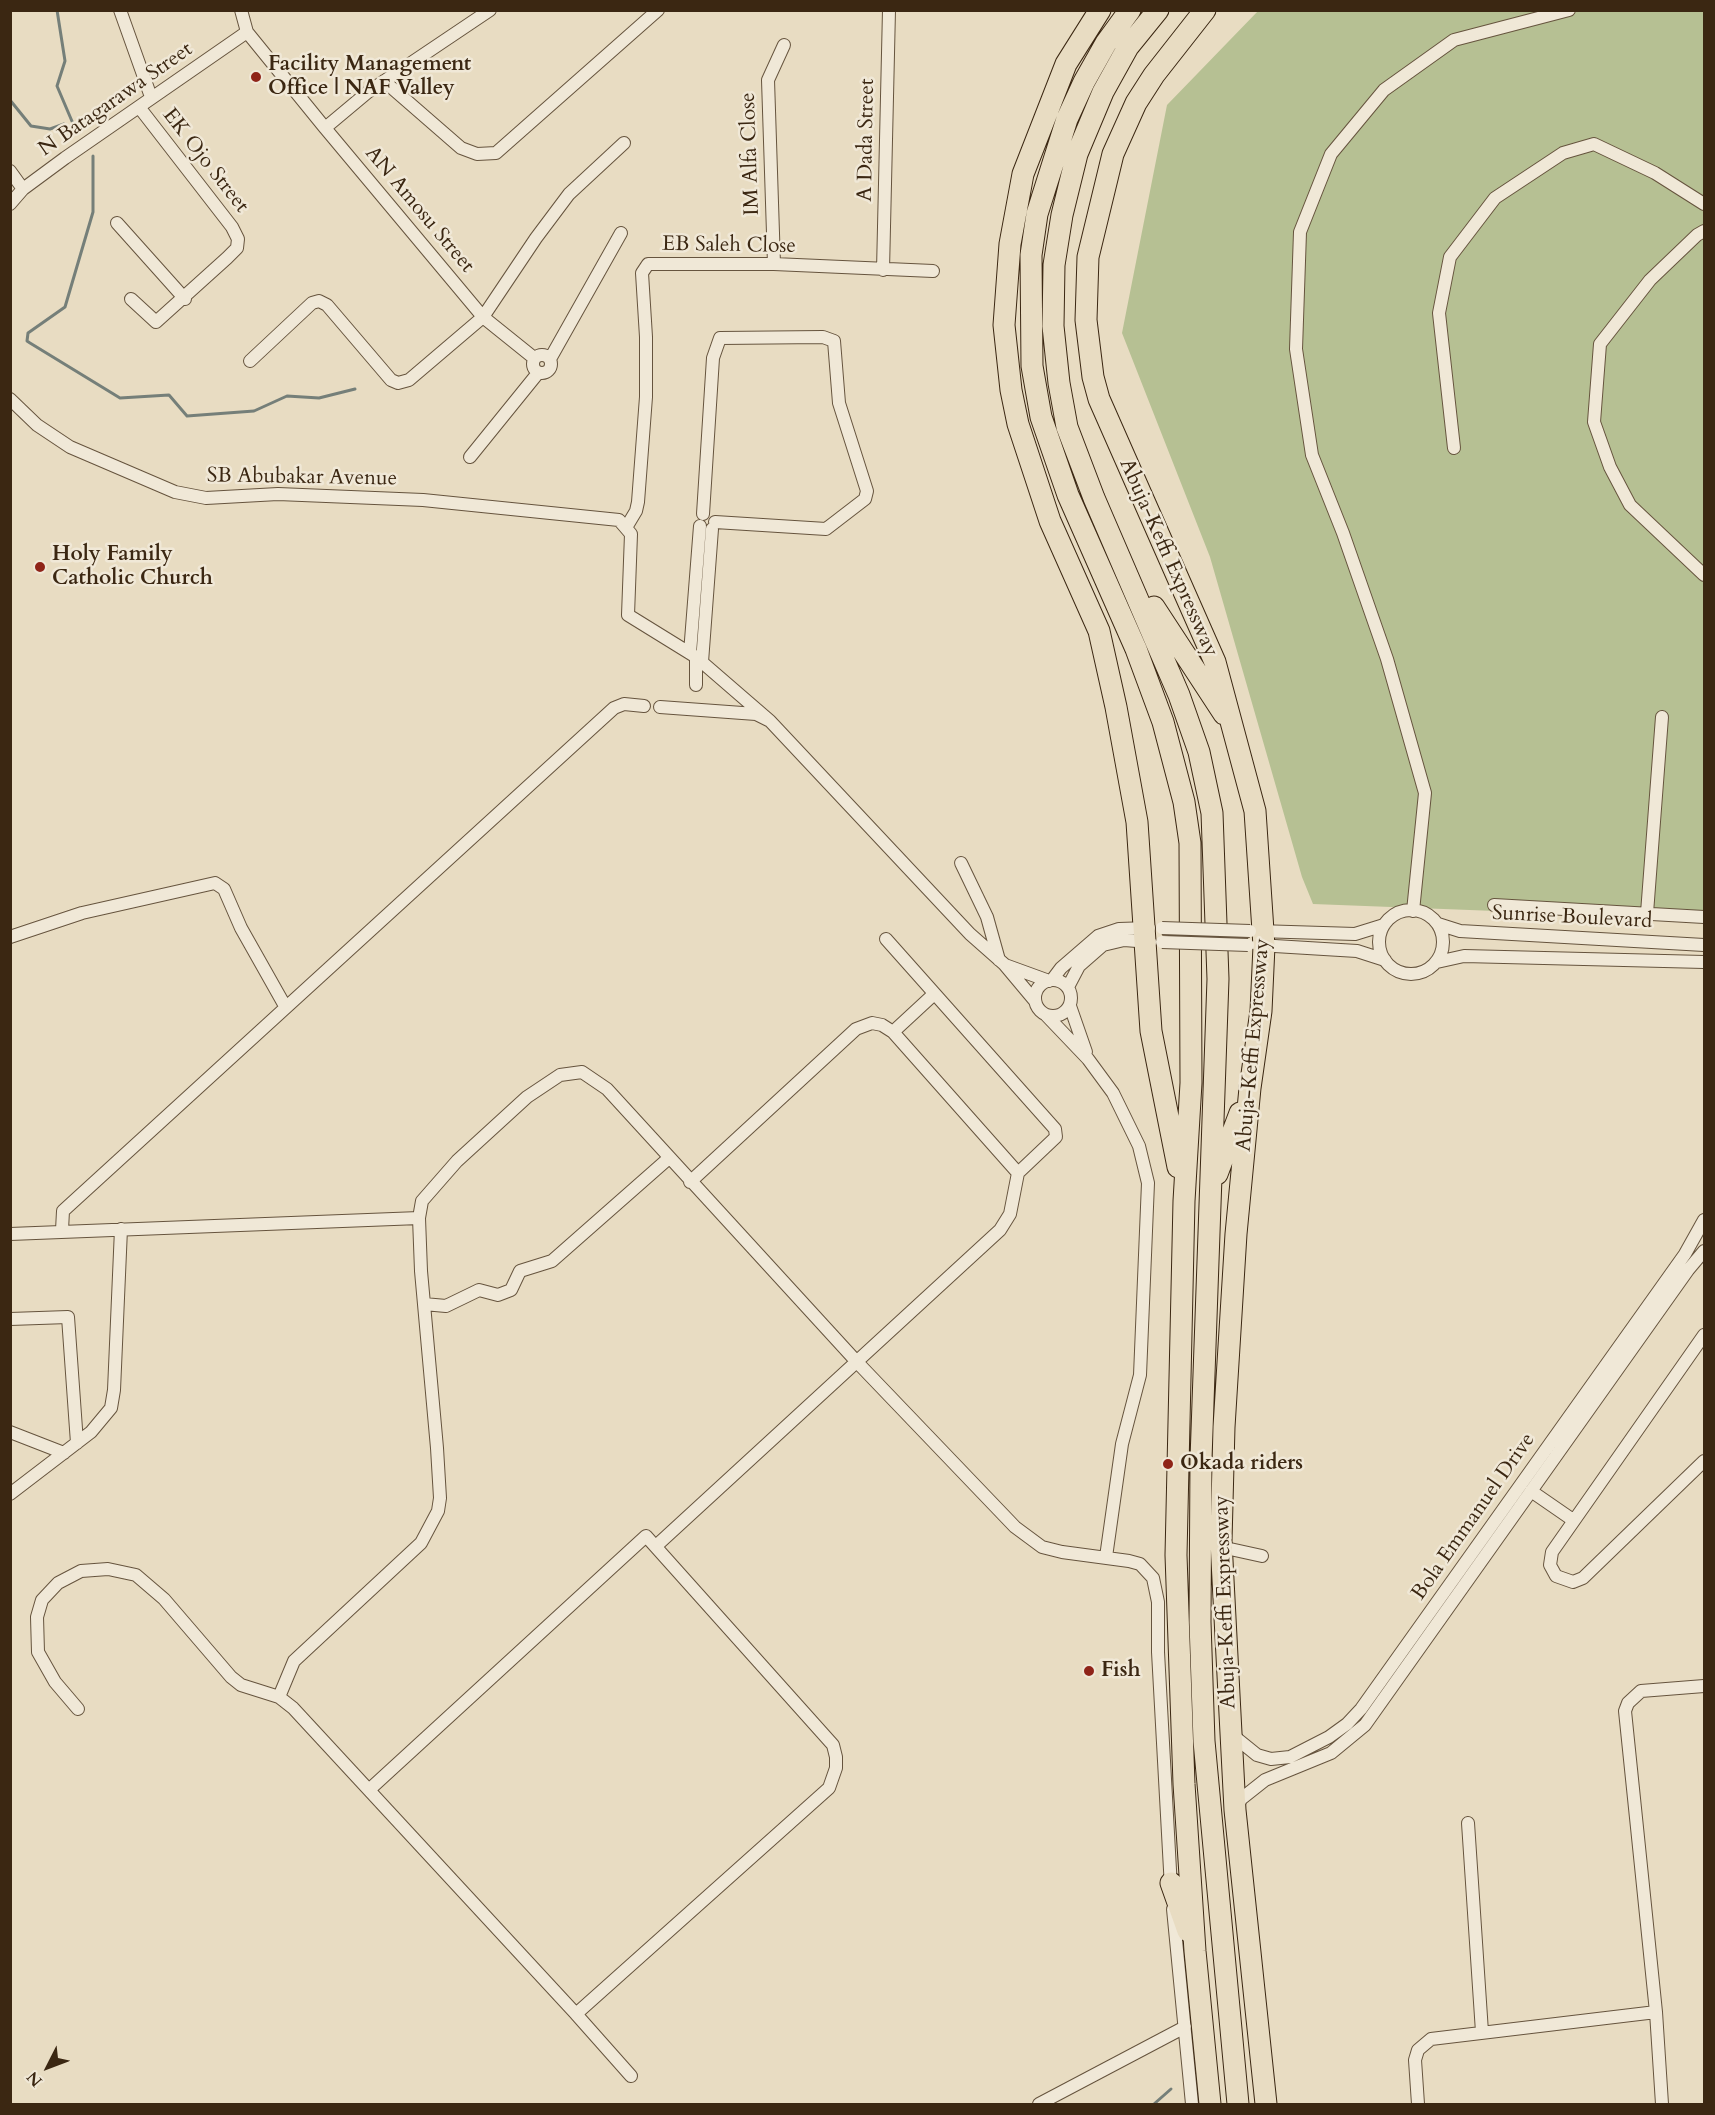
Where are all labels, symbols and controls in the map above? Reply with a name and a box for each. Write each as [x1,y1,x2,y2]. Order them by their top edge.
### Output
street label: N Batagarawa Street [34,37,198,163]
place label: Facility Management Office | NAF Valley [268,52,471,102]
marker: Facility Management Office | NAF Valley [249,70,263,84]
street label: A Dada Street [853,78,881,202]
street label: IM Alfa Close [736,92,766,216]
street label: EK Ojo Street [156,104,254,218]
street label: AN Amosu Street [359,142,479,278]
street label: EB Saleh Close [662,232,796,260]
street label: Abuja-Keffi Expressway [1113,455,1223,661]
street label: SB Abubakar Avenue [207,464,397,492]
place label: Holy Family Catholic Church [52,542,213,592]
marker: Holy Family Catholic Church [33,560,47,574]
street label: Sunrise Boulevard [1491,901,1653,935]
street label: Abuja-Keffi Expressway [1232,937,1276,1153]
street label: Bola Emmanuel Drive [1407,1429,1541,1605]
place label: Okada riders [1180,1451,1303,1477]
marker: Okada riders [1161,1457,1175,1471]
street label: Abuja-Keffi Expressway [1210,1495,1242,1709]
place label: Fish [1101,1658,1141,1684]
marker: Fish [1082,1664,1096,1678]
north arrow [18,2037,78,2097]
text: N [22,2067,47,2092]

